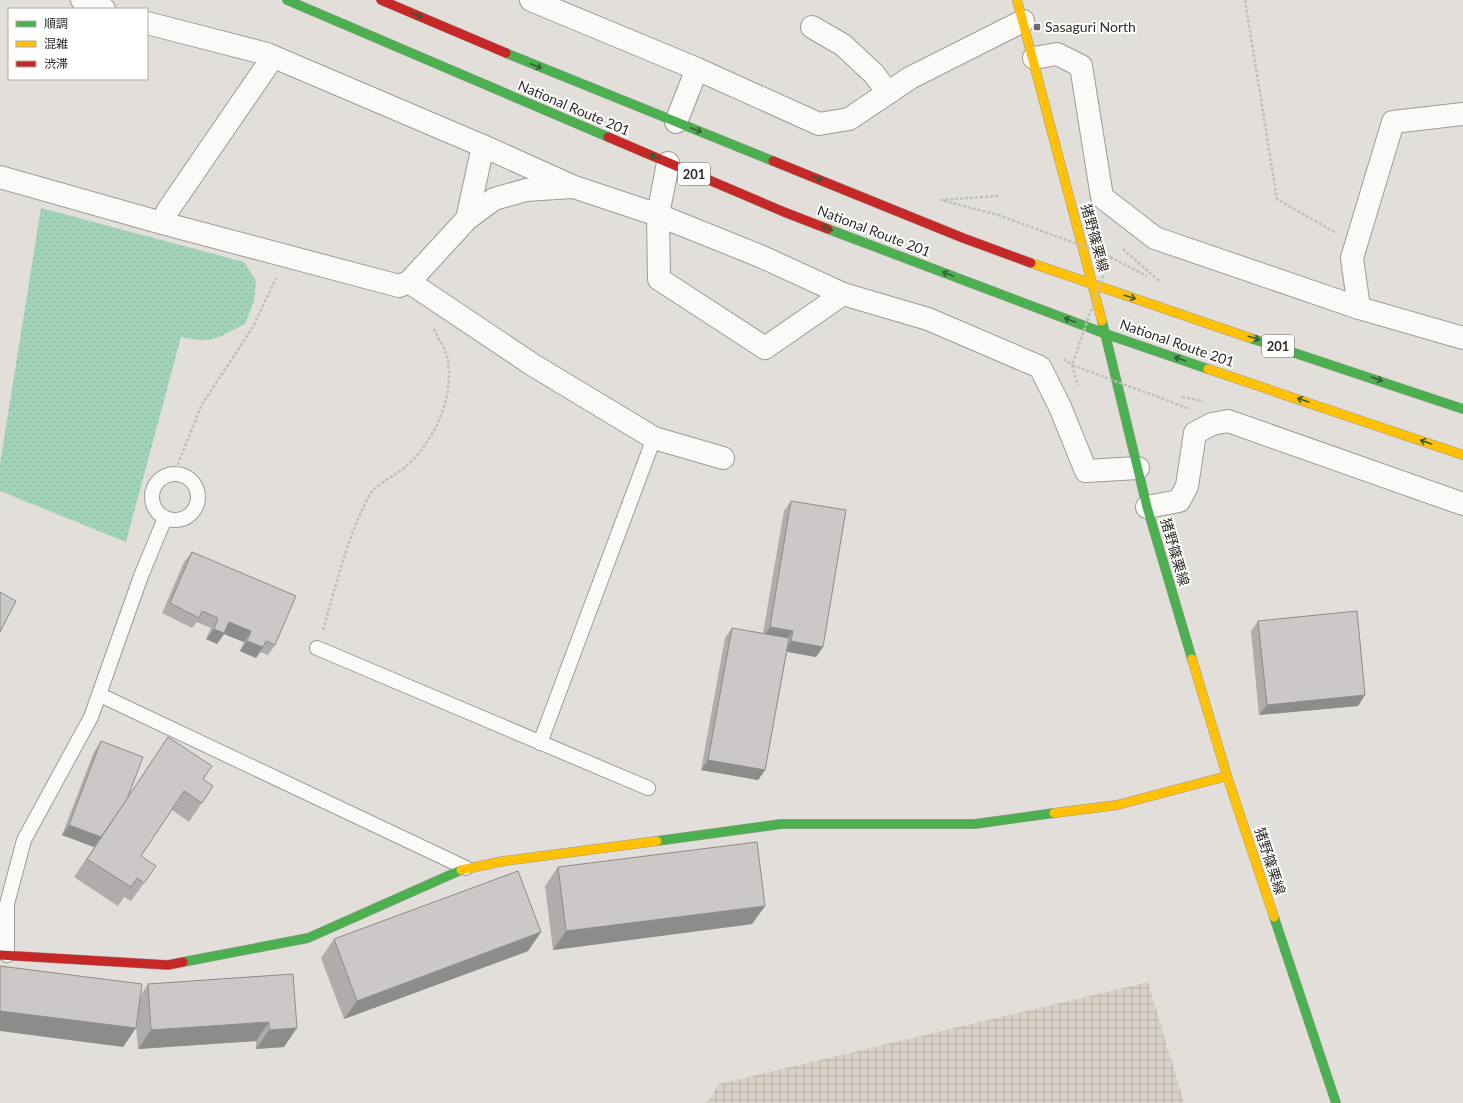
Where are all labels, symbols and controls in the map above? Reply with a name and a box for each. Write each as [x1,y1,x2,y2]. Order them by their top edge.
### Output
legend [8,8,148,80]
one-way arrow [410,12,422,20]
text: 順調 [44,16,68,31]
place label: Sasaguri North [1045,18,1136,35]
marker: Sasaguri North [1032,22,1042,32]
text: 混雑 [44,36,68,51]
text: 渋滞 [44,56,68,71]
one-way arrow [530,63,542,70]
street label: National Route 201 [516,76,633,139]
one-way arrow [690,126,702,134]
one-way arrow [649,153,661,161]
road number: 201 [678,163,710,185]
one-way arrow [810,175,822,183]
street label: National Route 201 [815,201,933,260]
street label: 猪野篠栗線 [1078,202,1113,274]
one-way arrow [821,223,833,231]
one-way arrow [943,270,955,278]
one-way arrow [1124,294,1136,302]
street label: National Route 201 [1118,315,1237,370]
one-way arrow [1064,316,1076,324]
one-way arrow [1247,335,1260,342]
road number: 201 [1262,335,1294,357]
one-way arrow [1173,355,1186,362]
one-way arrow [1370,376,1383,383]
one-way arrow [1297,396,1309,404]
one-way arrow [1420,438,1433,445]
street label: 猪野篠栗線 [1158,516,1193,588]
street label: 猪野篠栗線 [1252,825,1289,897]

